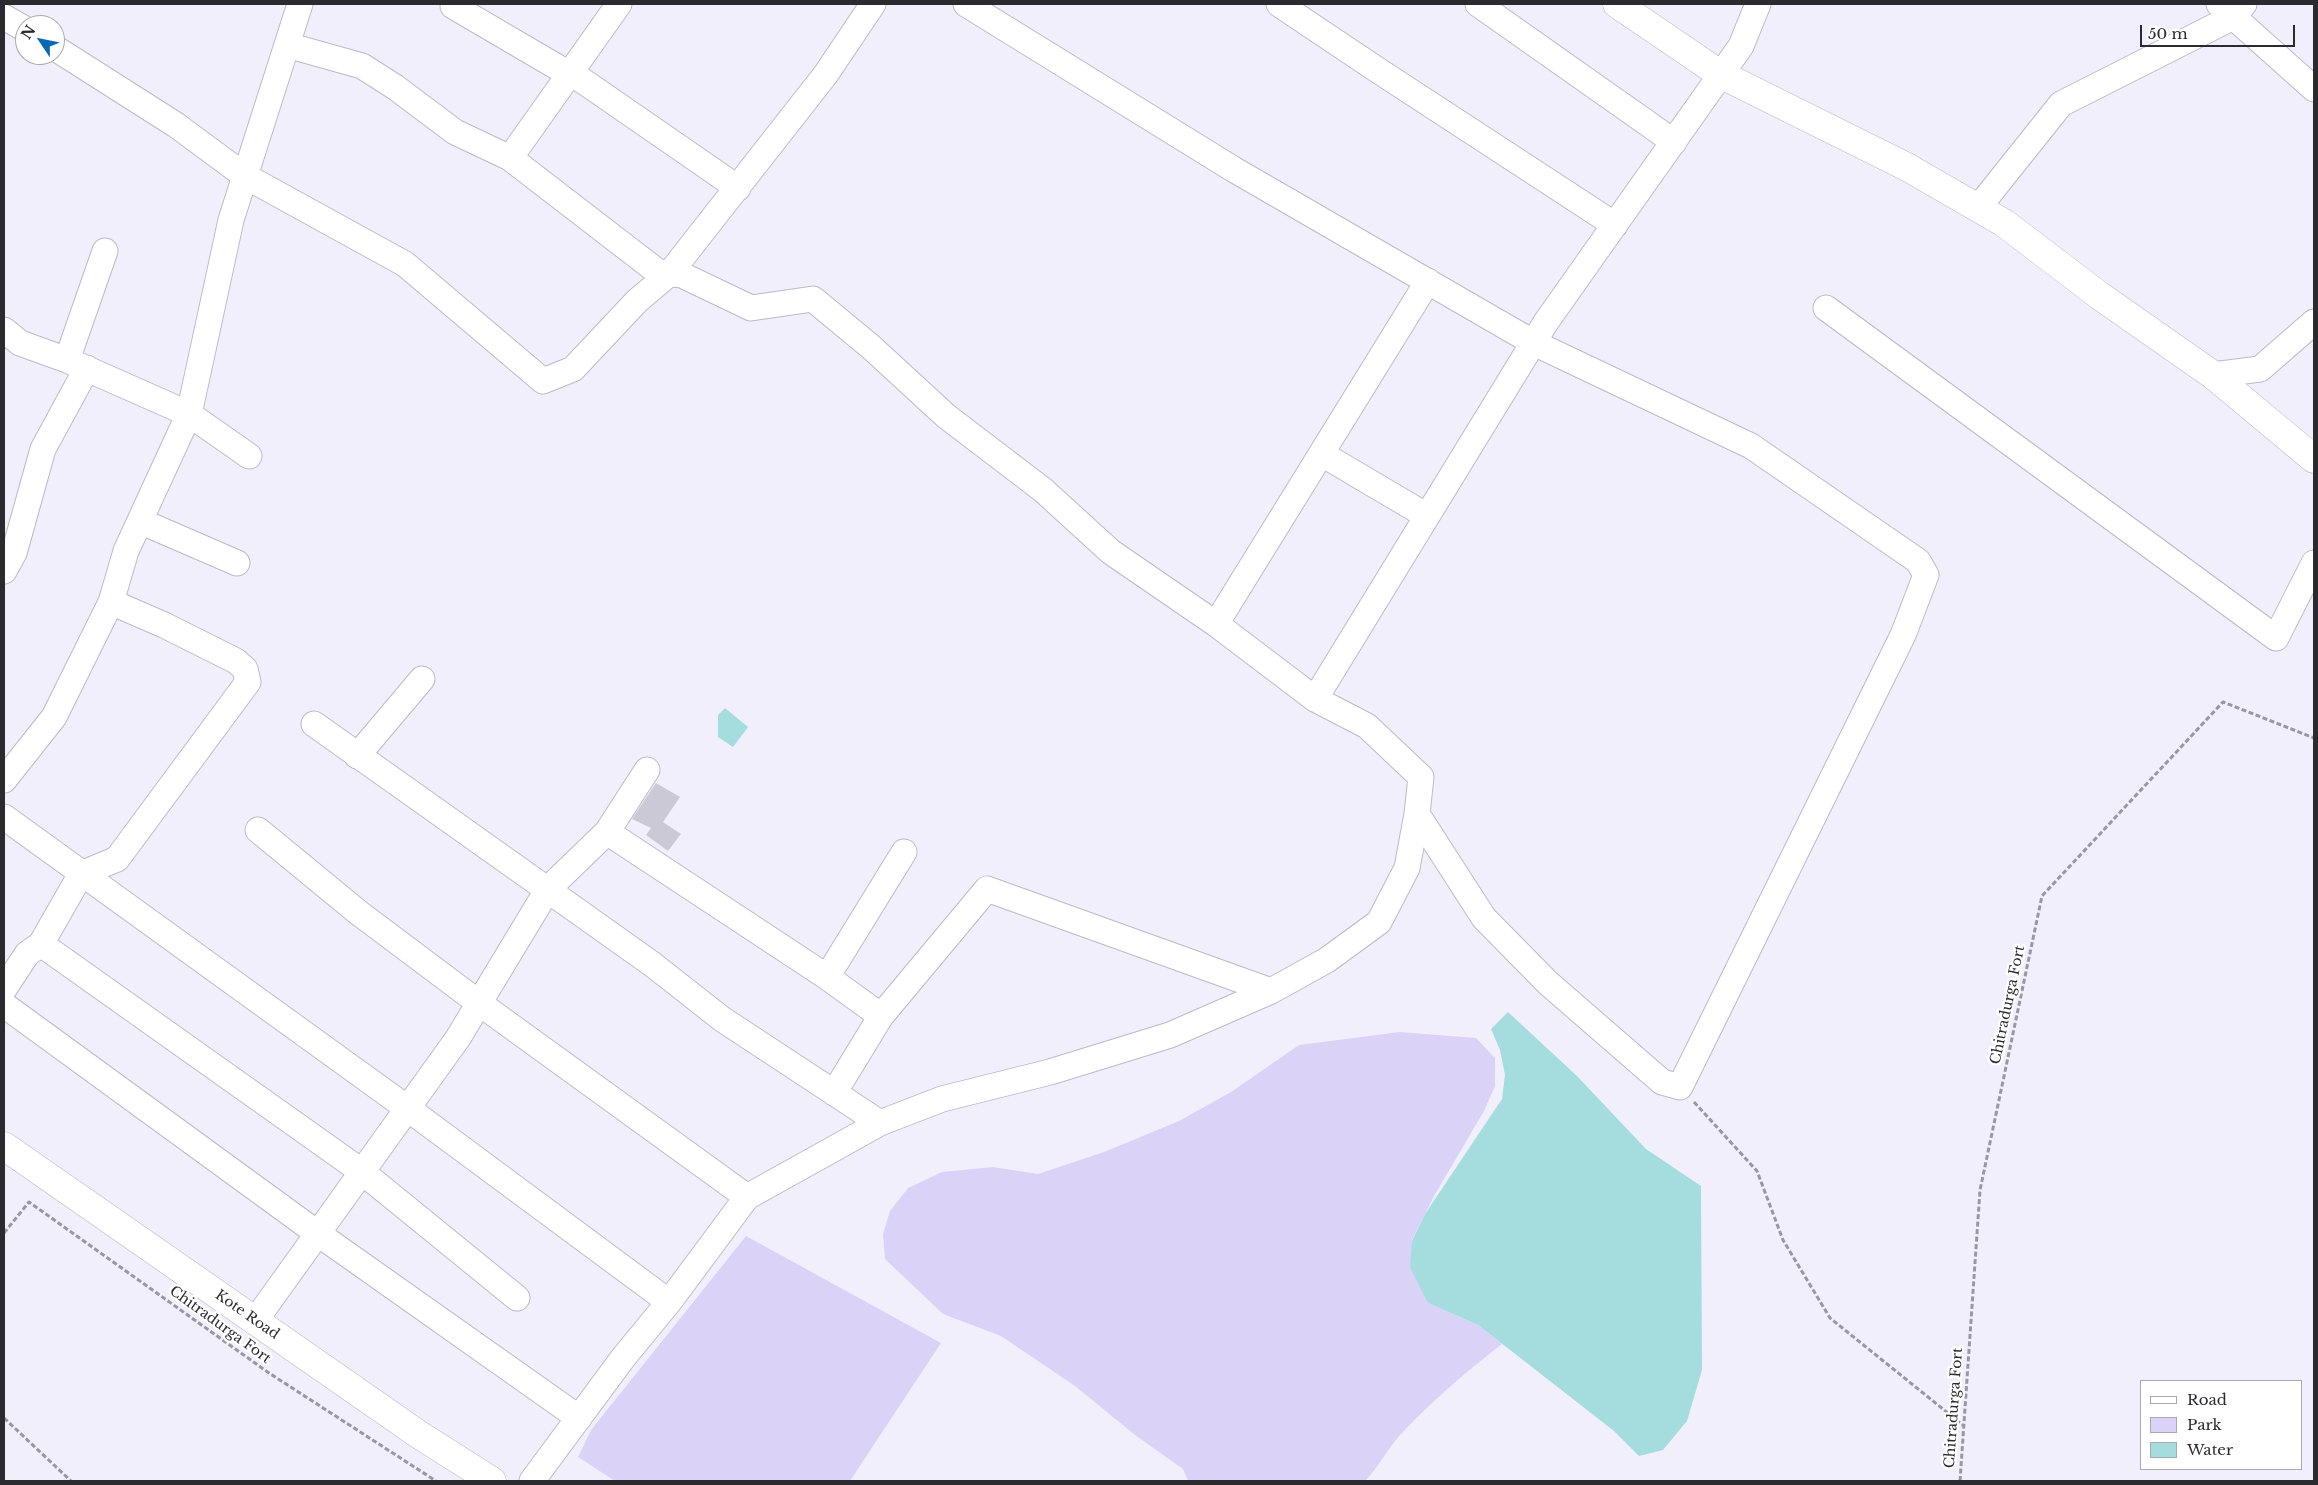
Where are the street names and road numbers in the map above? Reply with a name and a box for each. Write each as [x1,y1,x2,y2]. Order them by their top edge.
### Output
street label: Chitradurga Fort [1987,944,2029,1066]
street label: Chitradurga Fort [166,1283,274,1367]
street label: Kote Road [212,1287,282,1343]
street label: Chitradurga Fort [1941,1347,1967,1469]

